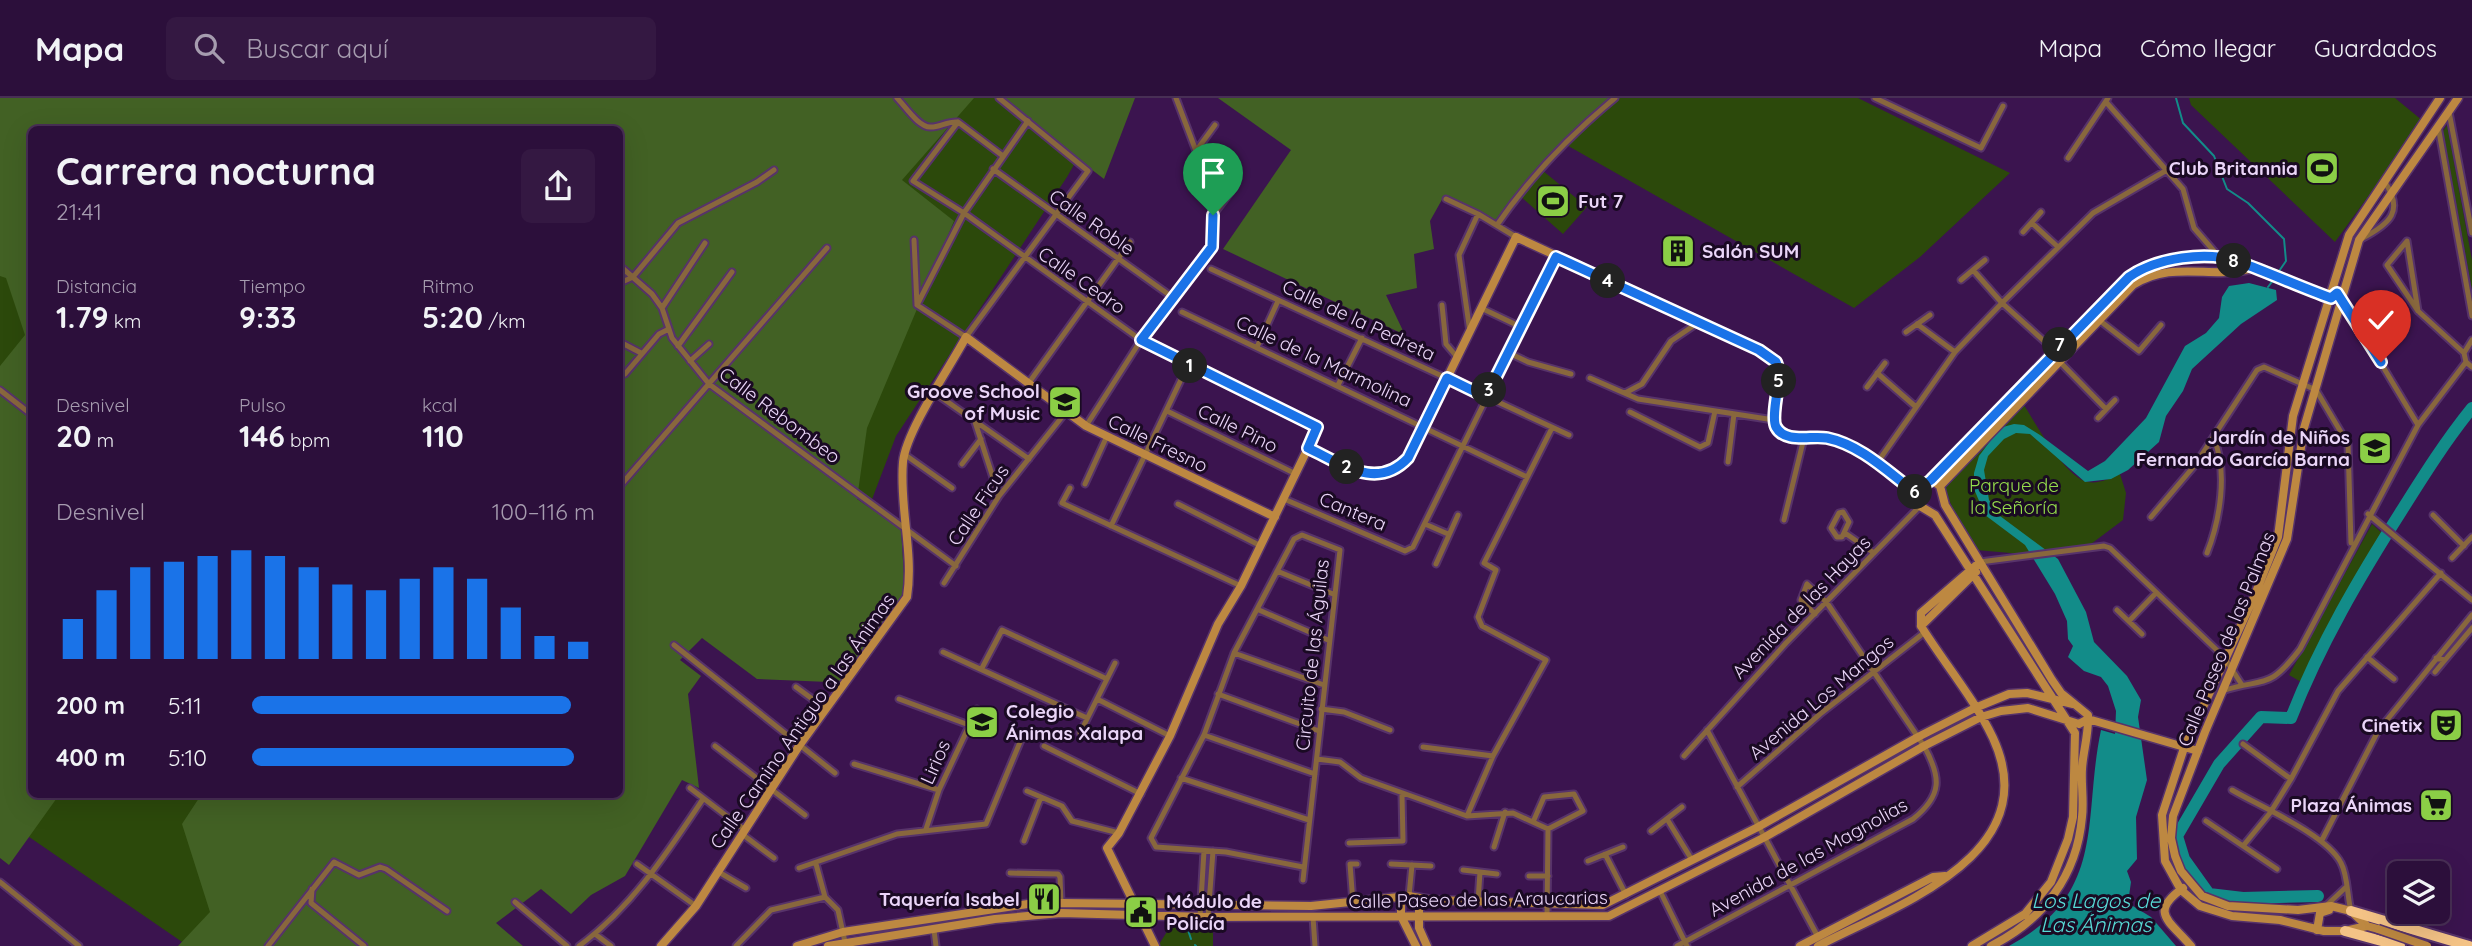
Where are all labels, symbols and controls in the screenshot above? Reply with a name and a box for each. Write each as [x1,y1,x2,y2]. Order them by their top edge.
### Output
search box [166,17,656,80]
text: Mapa [35,28,124,69]
icon: search [190,29,228,67]
text: Buscar aquí [246,32,388,65]
text: Mapa [2039,33,2102,63]
text: Cómo llegar [2140,33,2276,63]
text: Guardados [2314,33,2437,63]
pin [1183,143,1243,215]
text: Carrera nocturna [56,147,376,195]
button: share [521,149,595,223]
sports icon: Club Britannia [2303,149,2341,187]
icon: arrive [1194,154,1232,192]
place label: Club Britannia [2169,156,2298,180]
sports icon: Fut 7 [1534,182,1572,220]
street label: Calle Roble [1045,184,1139,260]
place label: Fut 7 [1578,189,1623,213]
text: 21:41 [56,197,102,226]
building icon: Salón SUM [1659,232,1697,270]
place label: Salón SUM [1702,239,1799,263]
street label: Calle Cedro [1034,241,1130,319]
pin: 8 [2216,244,2252,278]
text: 8 [2228,248,2239,272]
pin: 4 [1590,264,1626,298]
text: 4 [1602,268,1613,292]
text: Distancia [56,274,137,298]
text: Tiempo [239,274,306,298]
text: Ritmo [422,274,474,298]
street label: Calle de la Pedreta [1279,274,1439,366]
pin [2351,290,2411,362]
text: 1.79 [56,298,109,336]
text: 9:33 [239,298,296,336]
text: 5:20 [422,298,483,336]
icon: check [2362,301,2400,339]
text: km [109,309,141,333]
text: /km [483,309,526,333]
street label: Calle de la Marmolina [1232,310,1416,412]
pin: 7 [2042,328,2078,362]
text: 7 [2054,332,2065,356]
pin: 1 [1172,348,1208,384]
text: 1 [1186,353,1193,377]
street label: Calle Rebombeo [715,362,845,468]
pin: 5 [1762,364,1796,398]
text: 5 [1773,368,1784,392]
pin: 3 [1472,372,1506,408]
text: 3 [1483,377,1494,401]
place label: Groove School of Music [907,379,1040,425]
school or university icon: Groove School of Music [1046,383,1084,421]
text: Desnivel [56,393,130,417]
text: Pulso [239,393,286,417]
text: kcal [422,393,457,417]
street label: Calle Pino [1194,398,1282,458]
street label: Calle Fresno [1104,409,1212,477]
text: 20 [56,417,92,455]
text: 146 [239,417,285,455]
text: 110 [422,417,464,455]
place label: Jardín de Niños Fernando García Barna [2136,425,2350,471]
text: m [92,428,114,452]
text: bpm [285,428,330,452]
school or university icon: Jardín de Niños Fernando García Barna [2356,429,2394,467]
pin: 2 [1330,450,1364,484]
text: 2 [1341,454,1352,478]
street label: Calle Ficus [942,460,1014,550]
park label: Parque de la Señoría [1969,473,2059,519]
pin: 6 [1898,474,1932,510]
text: 6 [1909,479,1920,503]
street label: Cantera [1316,486,1390,536]
text: Desnivel [56,497,145,526]
text: 100–116 m [492,497,595,526]
street label: Calle Paseo de las Palmas [2172,528,2280,750]
street label: Avenida de las Hayas [1727,530,1876,684]
street label: Circuito de las Águilas [1290,558,1334,752]
street label: Calle Camino Antiguo a las Ánimas [704,589,900,853]
street label: Avenida Los Mangos [1744,629,1898,765]
text: 200 m [56,691,125,720]
text: 5:11 [168,691,202,720]
place label: Colegio Ánimas Xalapa [1006,699,1143,745]
school or university icon: Colegio Ánimas Xalapa [963,703,1001,741]
theatre icon: Cinetix [2427,706,2465,744]
place label: Cinetix [2362,713,2422,737]
street label: Lirios [915,736,955,788]
text: 400 m [56,743,125,772]
text: 5:10 [168,743,207,772]
supermarket icon: Plaza Ánimas [2417,786,2455,824]
street label: Avenida de las Magnolias [1704,792,1912,922]
place label: Plaza Ánimas [2290,793,2412,817]
map controls [2387,861,2450,924]
button: layers [2387,861,2450,924]
restaurant icon: Taquería Isabel [1025,880,1063,918]
street label: Calle Paseo de las Araucarias [1348,885,1608,913]
place label: Taquería Isabel [879,887,1020,911]
water label: Los Lagos de Las Ánimas [2032,887,2162,937]
place label: Módulo de Policía [1166,889,1262,935]
public building icon: Módulo de Policía [1122,893,1160,931]

